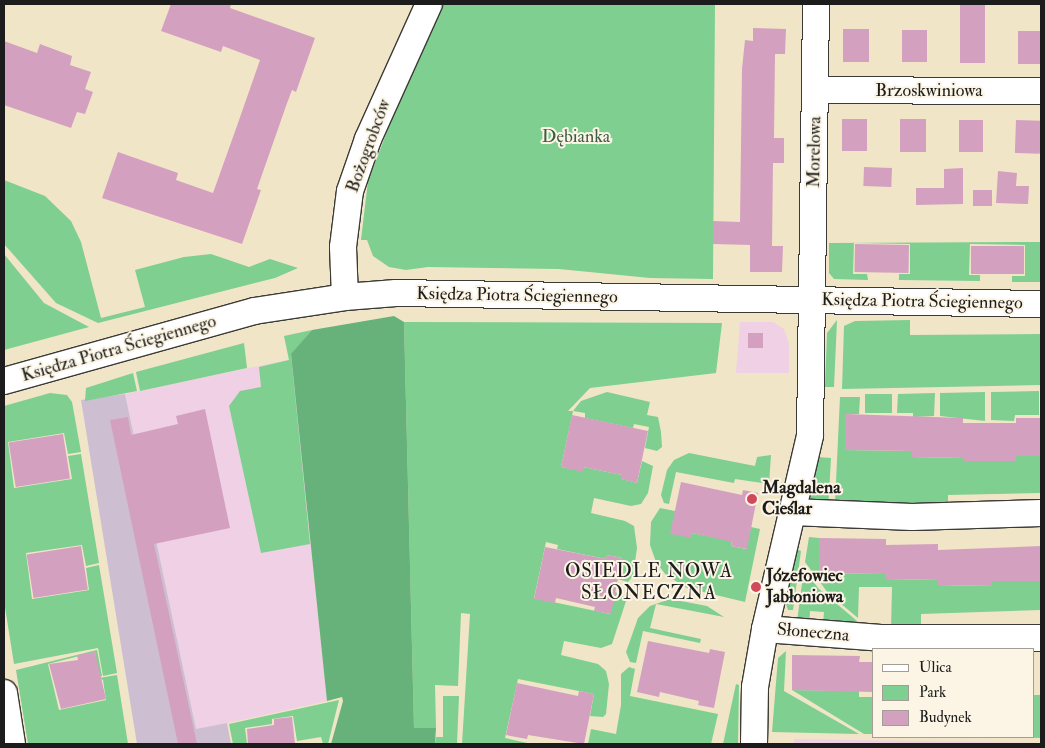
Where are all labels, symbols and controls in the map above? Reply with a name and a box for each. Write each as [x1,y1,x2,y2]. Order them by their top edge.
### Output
street label: Brzoskwiniowa [875,80,983,102]
street label: Bożogrobców [342,96,396,196]
street label: Morelowa [804,116,826,188]
park label: Dębianka [542,126,610,148]
street label: Księdza Piotra Ściegiennego [416,283,618,309]
street label: Księdza Piotra Ściegiennego [821,289,1023,315]
street label: Księdza Piotra Ściegiennego [19,311,219,387]
place label: Magdalena Cieślar [762,478,841,520]
marker: Magdalena Cieślar [746,493,758,505]
district label: OSIEDLE NOWA SŁONECZNA [563,561,735,605]
place label: Józefowiec Jabłoniowa [766,566,843,608]
marker: Józefowiec Jabłoniowa [750,581,762,593]
street label: Słoneczna [776,619,850,647]
legend [872,648,1035,738]
text: Ulica [919,658,952,677]
text: Park [919,683,946,702]
text: Budynek [919,708,972,727]

